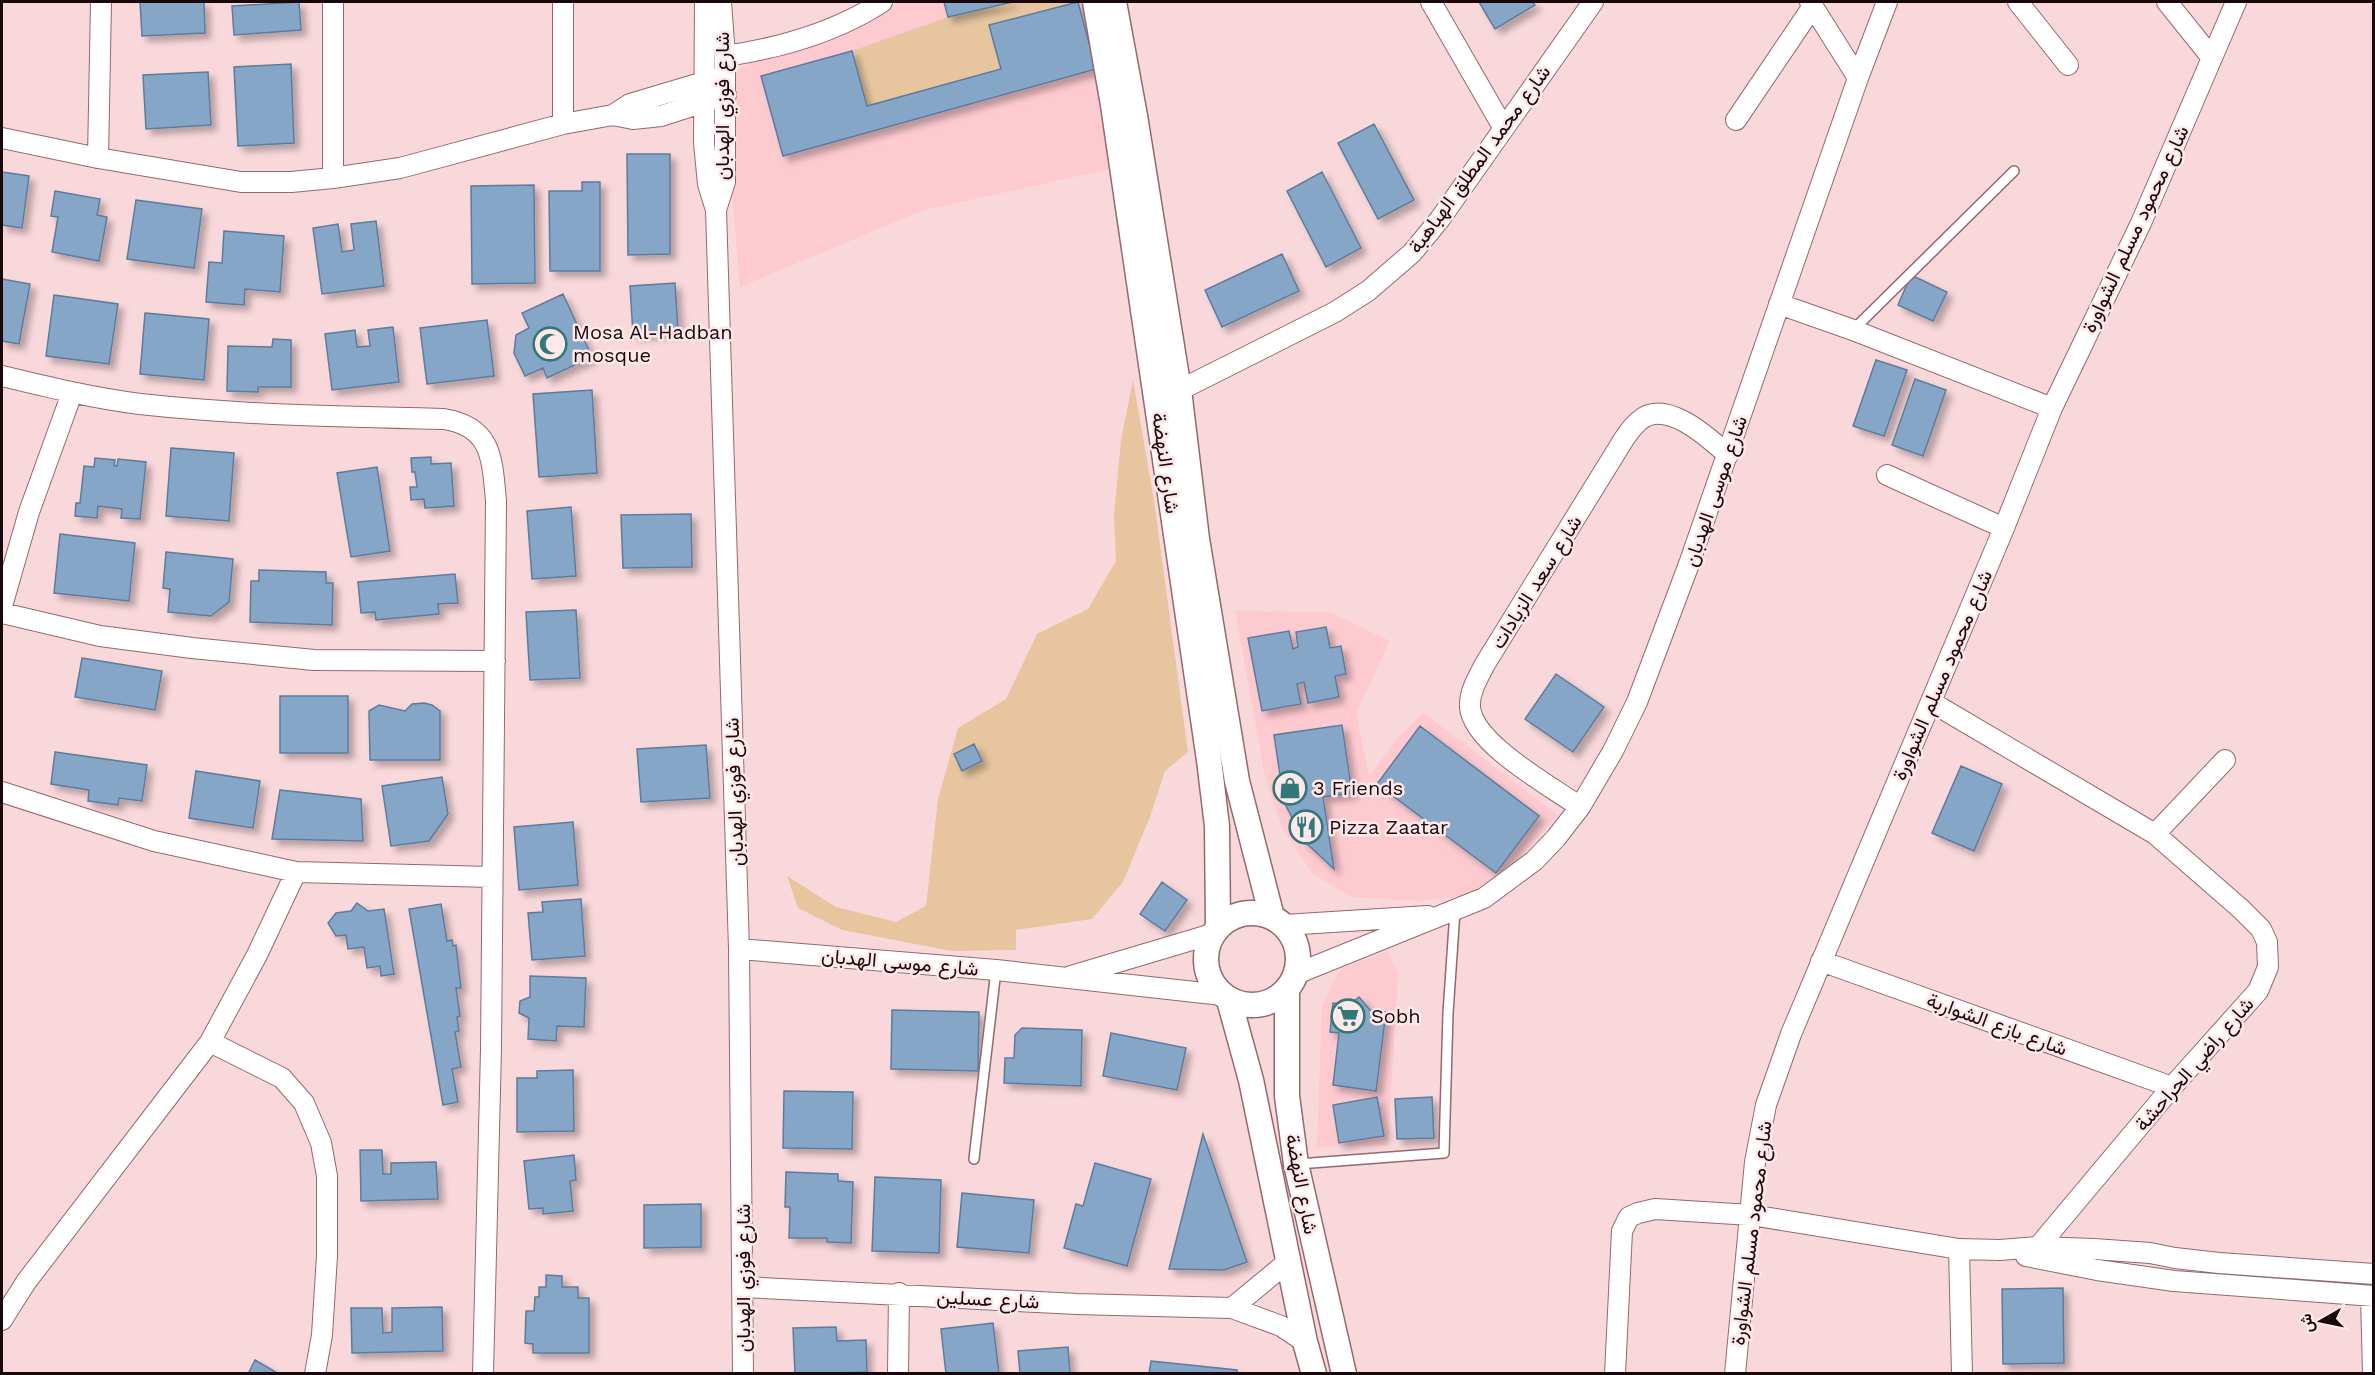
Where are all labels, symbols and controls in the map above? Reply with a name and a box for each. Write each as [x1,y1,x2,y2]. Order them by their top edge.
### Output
street label: شارع فوزي الهدبان [710,32,739,180]
street label: شارع محمد المطلق الهباهبة [1403,60,1557,259]
street label: شارع محمود مسلم الشواورة [2076,122,2195,337]
place label: Mosa Al-Hadban mosque [573,320,733,367]
mosque icon: Mosa Al-Hadban mosque [532,326,568,362]
street label: شارع النهضة [1145,411,1185,515]
street label: شارع موسى الهدبان [1678,412,1754,570]
street label: شارع سعد الزيادات [1485,511,1588,654]
street label: شارع محمود مسلم الشواورة [1887,566,1999,784]
street label: شارع فوزي الهدبان [719,717,754,867]
shop icon: 3 Friends [1272,770,1308,806]
place label: 3 Friends [1313,776,1403,800]
restaurant icon: Pizza Zaatar [1288,809,1324,845]
place label: Pizza Zaatar [1329,815,1448,839]
street label: شارع موسى الهدبان [820,943,980,983]
street label: شارع بازع الشواربة [1923,987,2070,1062]
street label: شارع راضي الحراحشة [2129,992,2262,1139]
supermarket icon: Sobh [1330,998,1366,1034]
place label: Sobh [1371,1004,1421,1028]
street label: شارع محمود مسلم الشواورة [1725,1119,1779,1347]
street label: شارع النهضة [1279,1132,1323,1237]
street label: شارع فوزي الهدبان [731,1204,760,1352]
street label: شارع عسلين [936,1284,1040,1316]
north arrow [2291,1291,2351,1351]
text: ش [2296,1312,2318,1334]

